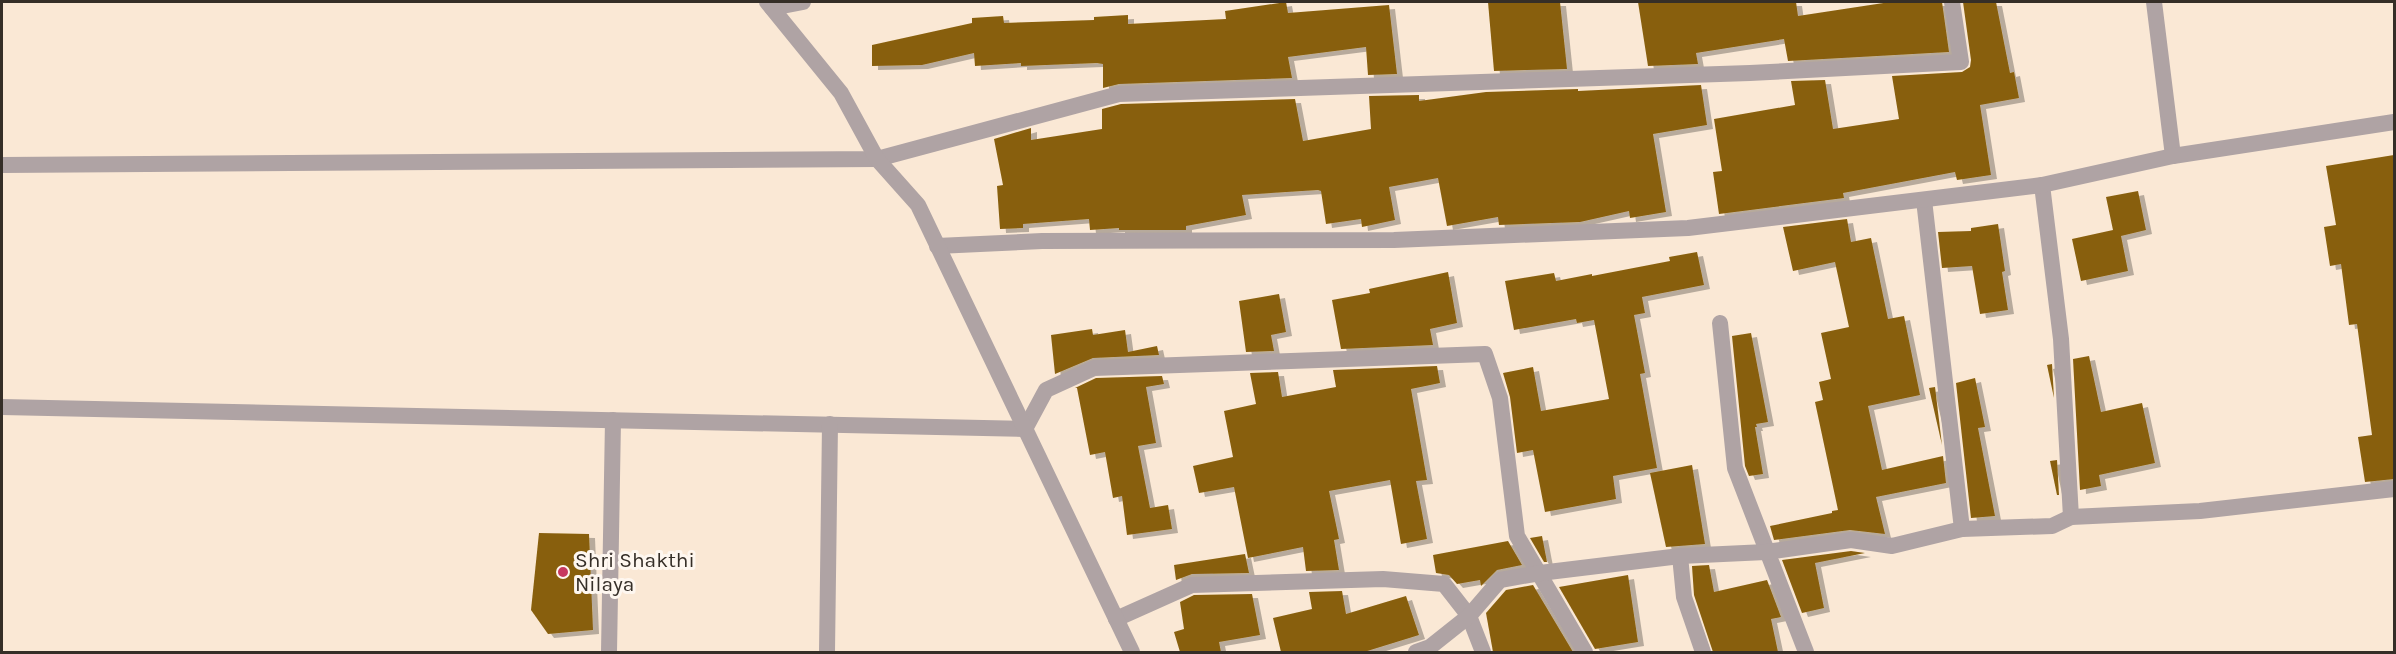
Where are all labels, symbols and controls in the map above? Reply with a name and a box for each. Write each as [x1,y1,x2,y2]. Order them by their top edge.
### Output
place label: Shri Shakthi Nilaya [575,548,695,596]
marker: Shri Shakthi Nilaya [556,565,570,579]

